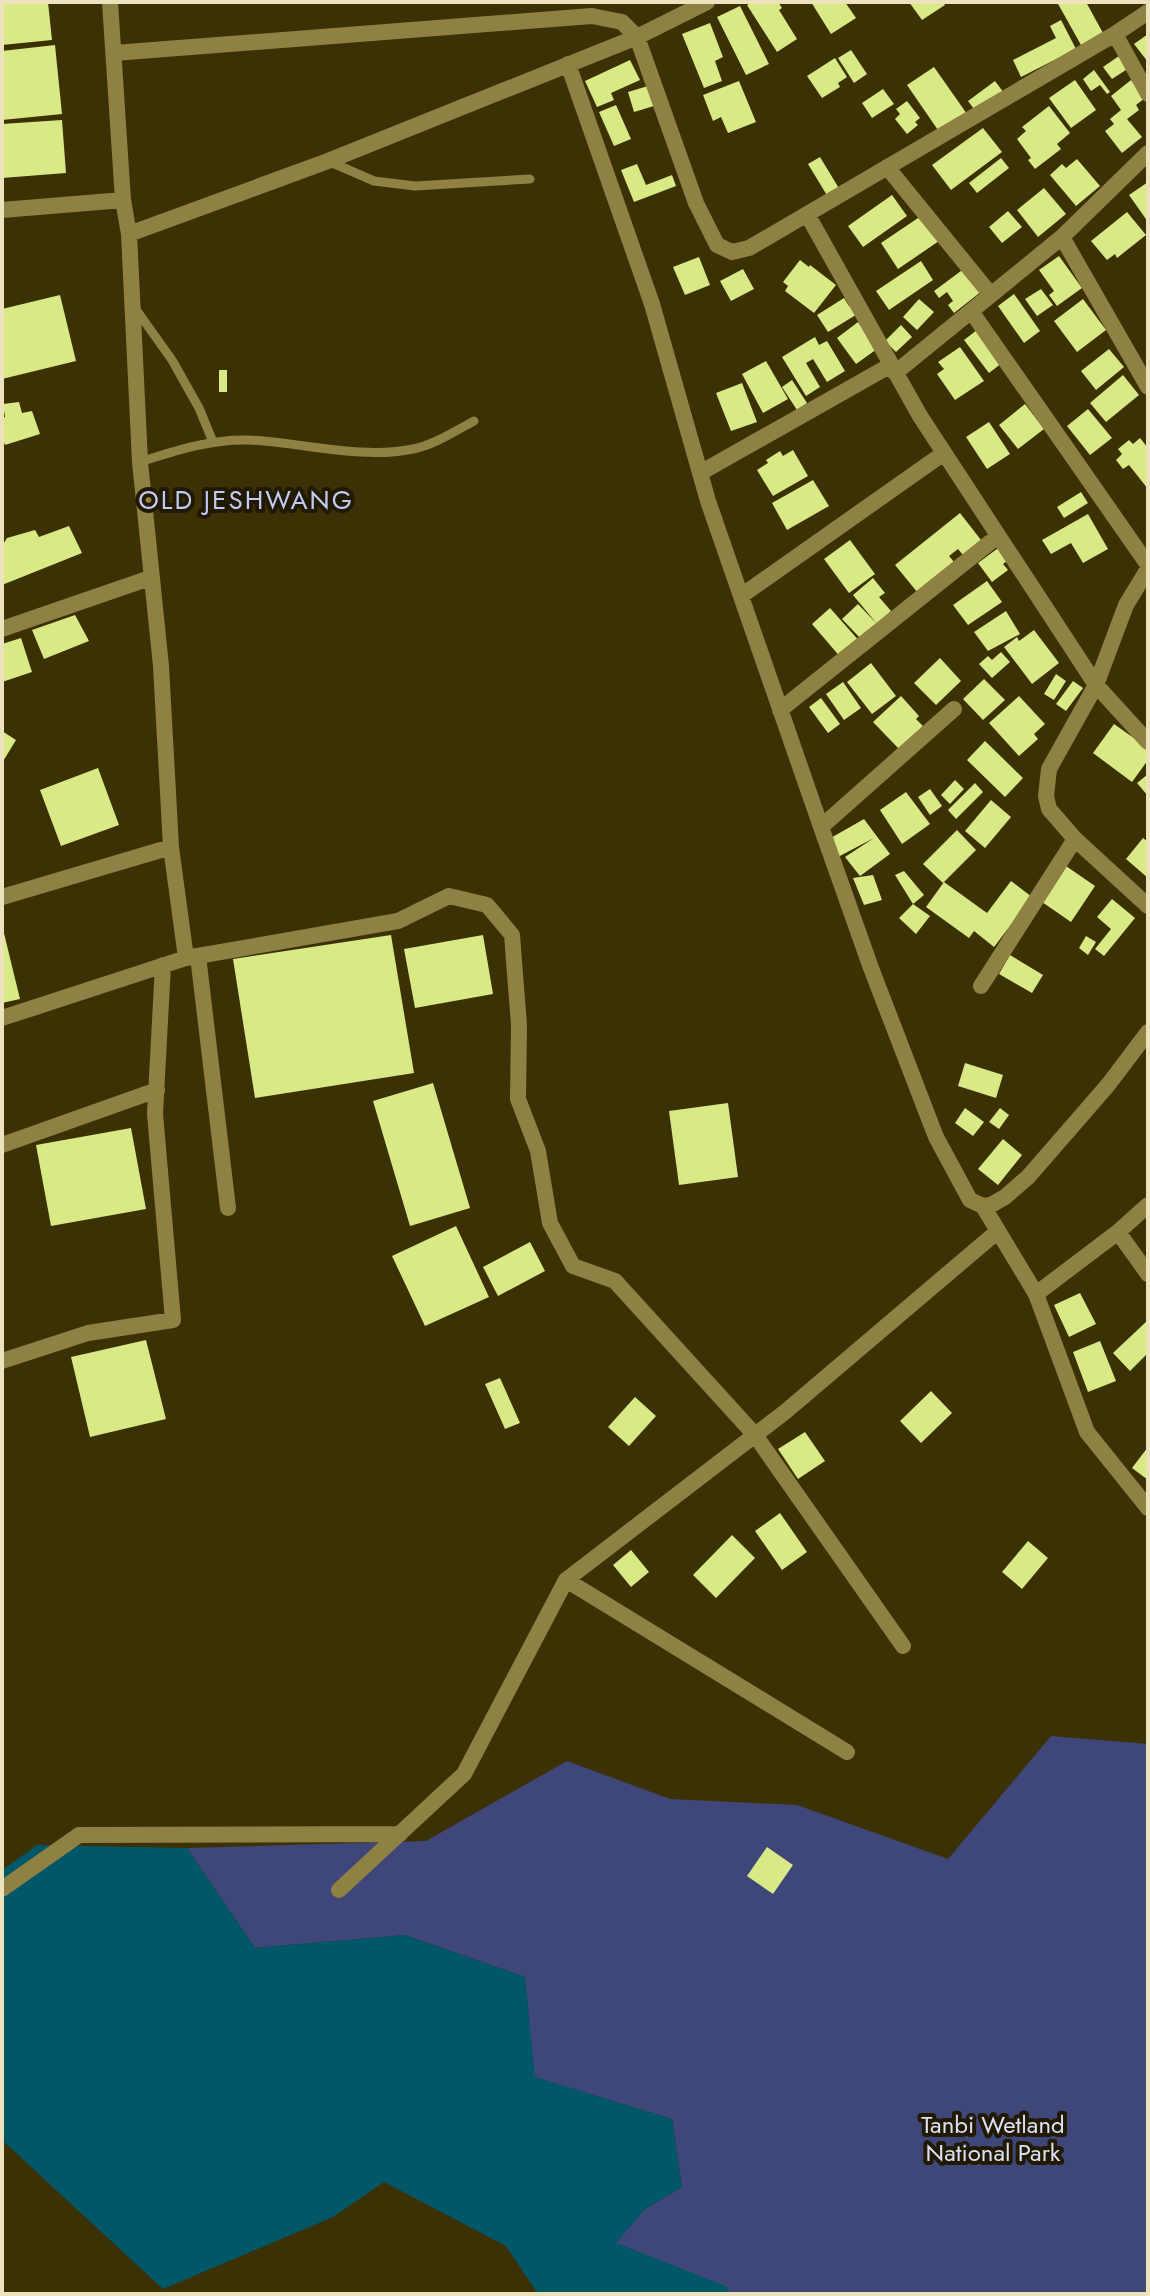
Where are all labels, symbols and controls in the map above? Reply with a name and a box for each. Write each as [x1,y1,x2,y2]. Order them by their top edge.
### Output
district label: OLD JESHWANG [138,481,354,519]
park label: Tanbi Wetland National Park [921,2107,1065,2170]

